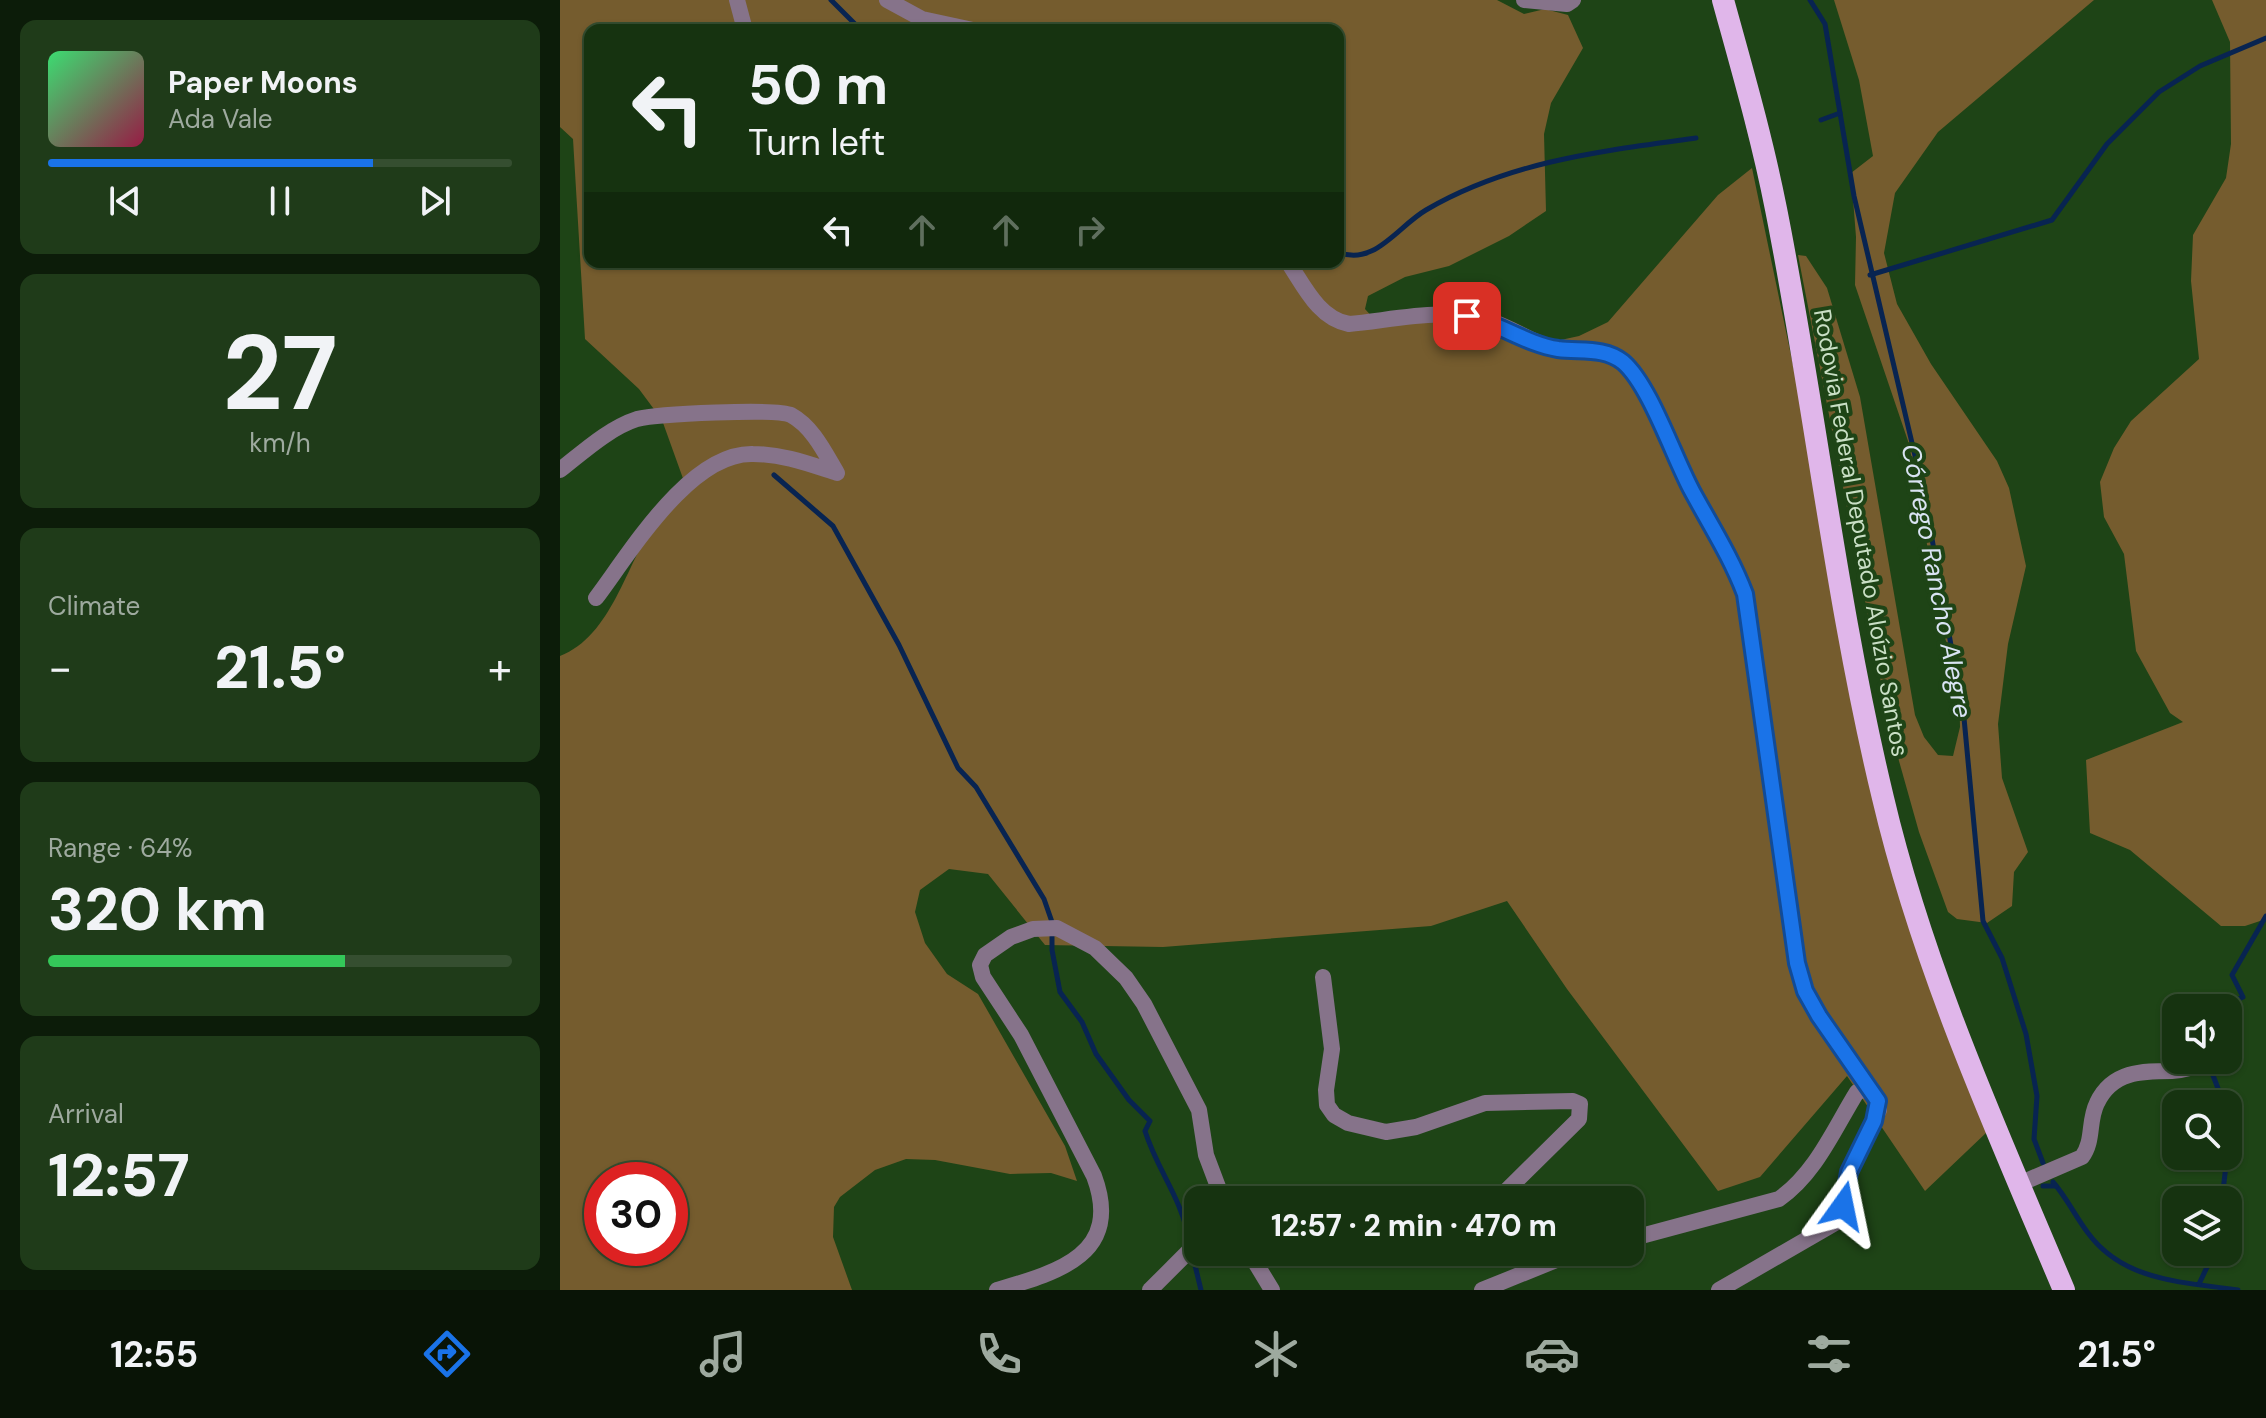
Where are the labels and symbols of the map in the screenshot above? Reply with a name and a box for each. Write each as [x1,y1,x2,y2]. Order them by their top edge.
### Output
pin [1433,282,1501,350]
street label: Rodovia Federal Deputado Aloízio Santos [1807,307,1916,759]
water label: Córrego Rancho Alegre [1894,441,1980,721]
speed limit sign: 30 [584,1162,688,1266]
position arrow [1801,1164,1885,1248]

